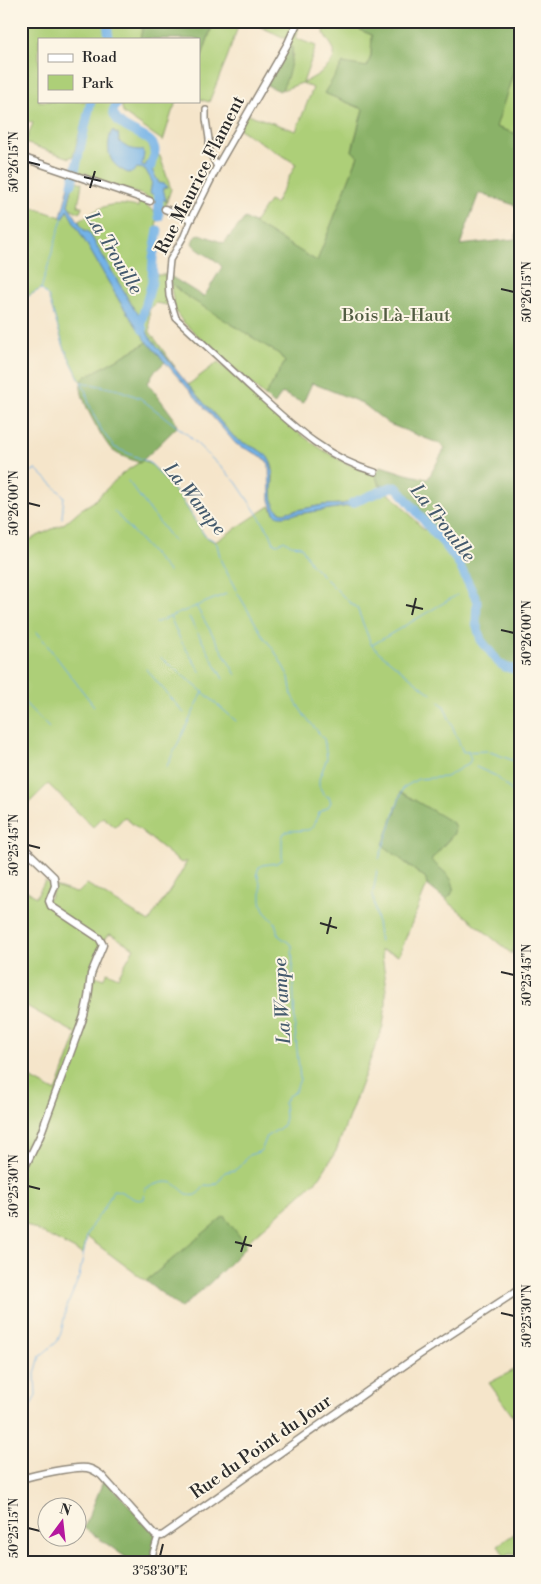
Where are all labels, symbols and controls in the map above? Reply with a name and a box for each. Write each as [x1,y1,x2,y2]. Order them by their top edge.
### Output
legend [38,38,200,102]
text: Road [82,48,117,67]
text: Park [82,74,114,93]
street label: Rue Maurice Flament [150,91,250,258]
text: 50°26'15"N [7,131,22,193]
water label: La Trouille [79,206,148,299]
text: 50°26'15"N [520,261,535,323]
park label: Bois Là-Haut [341,304,451,327]
water label: La Wampe [158,457,232,540]
text: 50°26'00"N [7,470,22,536]
water label: La Trouille [405,478,481,567]
text: 50°26'00"N [520,600,535,666]
text: 50°25'45"N [7,814,22,876]
text: 50°25'45"N [520,944,535,1006]
water label: La Wampe [268,957,296,1046]
text: 50°25'30"N [7,1154,22,1218]
text: 50°25'30"N [520,1284,535,1348]
street label: Rue du Point du Jour [186,1389,336,1505]
north arrow [38,1496,88,1546]
text: 50°25'15"N [7,1498,22,1558]
text: N [57,1500,73,1521]
text: 3°58'30"E [132,1564,188,1579]

